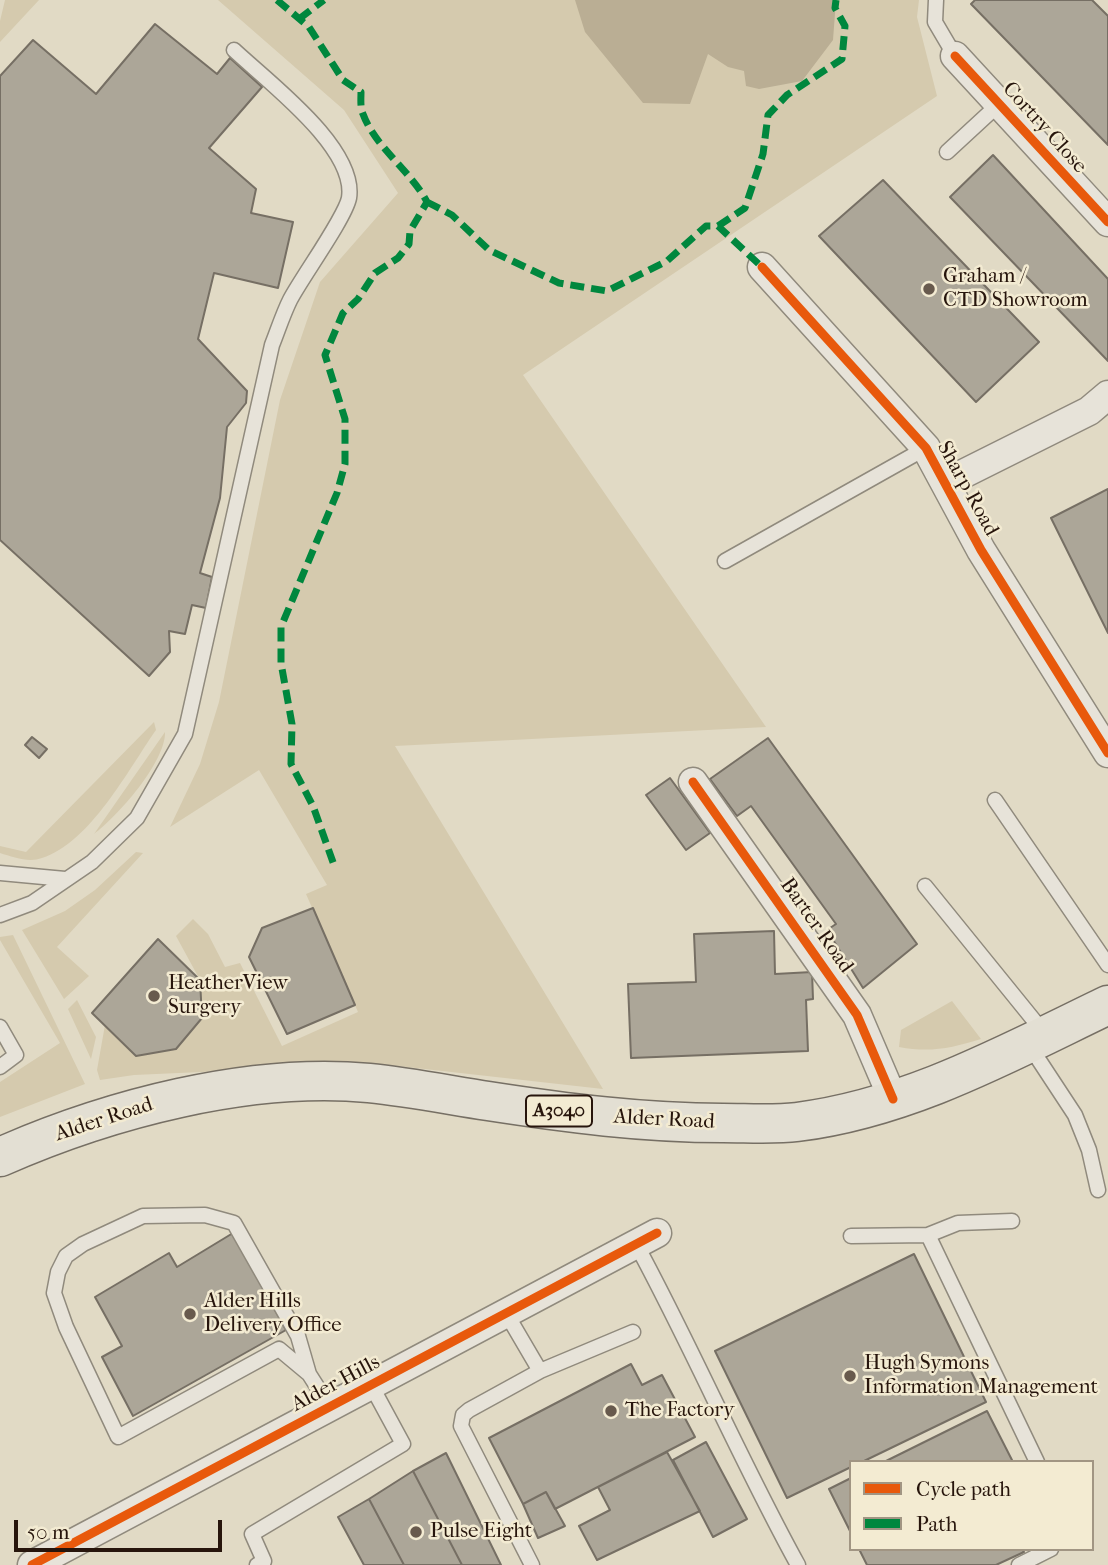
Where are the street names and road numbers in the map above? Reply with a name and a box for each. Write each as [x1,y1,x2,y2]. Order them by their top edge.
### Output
street label: Cortry Close [996,77,1092,179]
street label: Sharp Road [931,437,1003,541]
street label: Barter Road [774,874,858,978]
street label: Alder Road [52,1092,156,1148]
road number: A3040 [526,1096,592,1126]
street label: Alder Road [613,1105,715,1135]
street label: Alder Hills [287,1350,385,1418]

